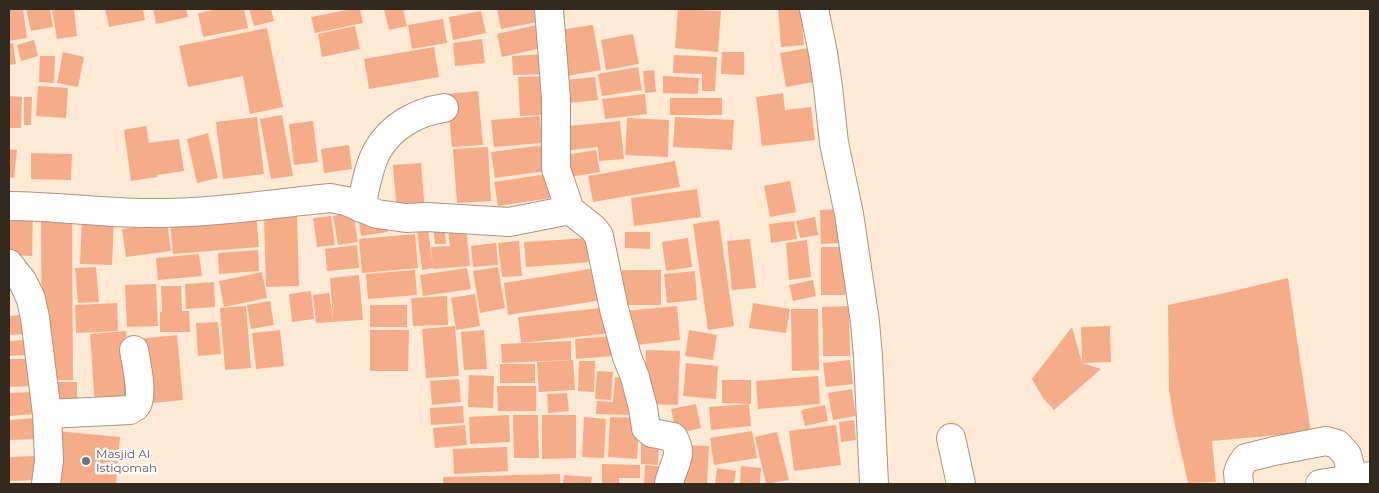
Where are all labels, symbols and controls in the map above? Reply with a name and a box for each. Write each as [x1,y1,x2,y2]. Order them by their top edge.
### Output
place label: Masjid Al Istiqomah [96,447,157,475]
marker: Masjid Al Istiqomah [80,455,92,467]

